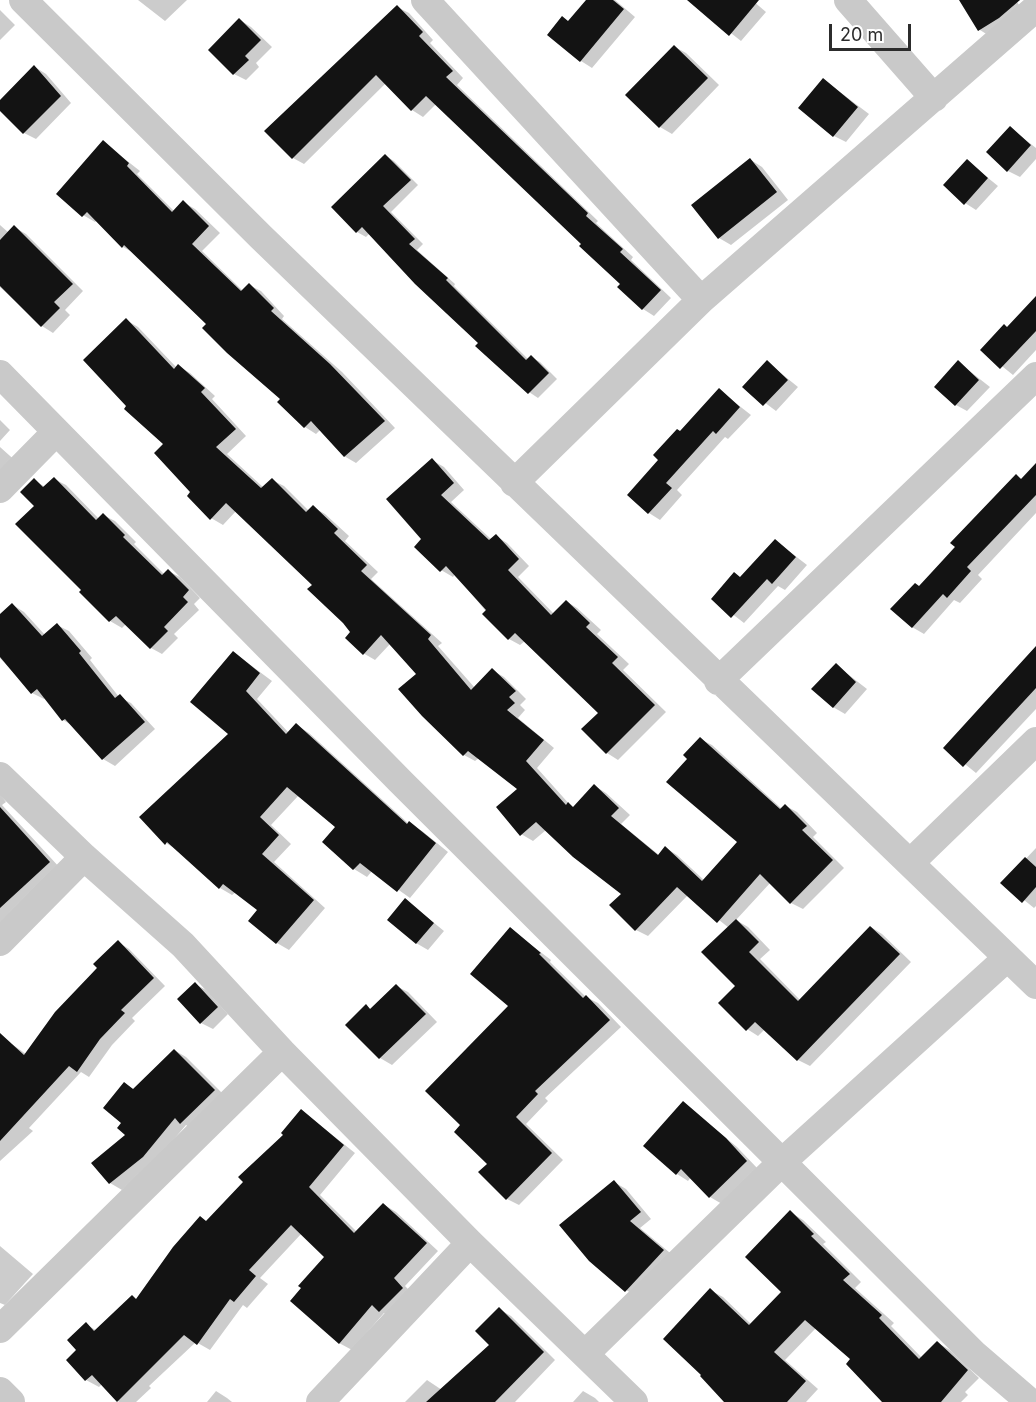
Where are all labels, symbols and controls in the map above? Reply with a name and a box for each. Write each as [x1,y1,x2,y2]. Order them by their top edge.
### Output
scale bar [832,12,914,50]
text: 20 m [840,24,883,45]

